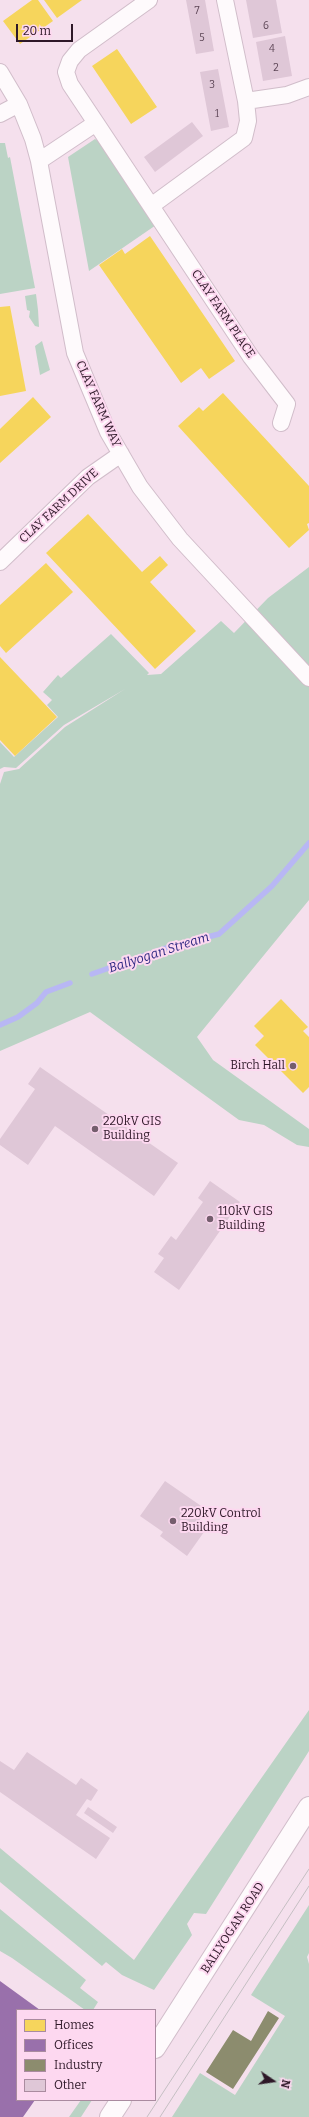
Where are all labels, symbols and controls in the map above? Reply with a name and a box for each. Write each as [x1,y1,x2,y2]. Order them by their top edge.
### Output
house number: 7 [194,5,200,17]
scale bar [18,16,75,42]
house number: 6 [263,20,269,32]
text: 20 m [23,24,51,38]
house number: 5 [199,32,205,44]
house number: 4 [269,43,275,55]
house number: 2 [273,62,279,74]
house number: 3 [209,79,215,91]
house number: 1 [215,108,219,120]
street label: CLAY FARM PLACE [188,267,258,361]
street label: CLAY FARM WAY [72,358,124,450]
street label: CLAY FARM DRIVE [17,466,101,546]
water label: Ballyogan Stream [107,929,211,977]
place label: Birch Hall [230,1059,285,1073]
marker: Birch Hall [288,1061,298,1071]
place label: 220kV GIS Building [103,1115,161,1143]
marker: 220kV GIS Building [90,1124,100,1134]
place label: 110kV GIS Building [218,1205,273,1233]
marker: 110kV GIS Building [205,1214,215,1224]
place label: 220kV Control Building [181,1507,261,1535]
marker: 220kV Control Building [168,1516,178,1526]
street label: BALLYOGAN ROAD [198,1880,268,1976]
legend [16,2009,156,2101]
text: Homes [54,2018,94,2032]
text: Offices [54,2038,93,2052]
text: Industry [54,2058,102,2072]
north arrow [253,2061,293,2101]
text: Other [54,2078,86,2092]
text: N [278,2078,292,2089]

